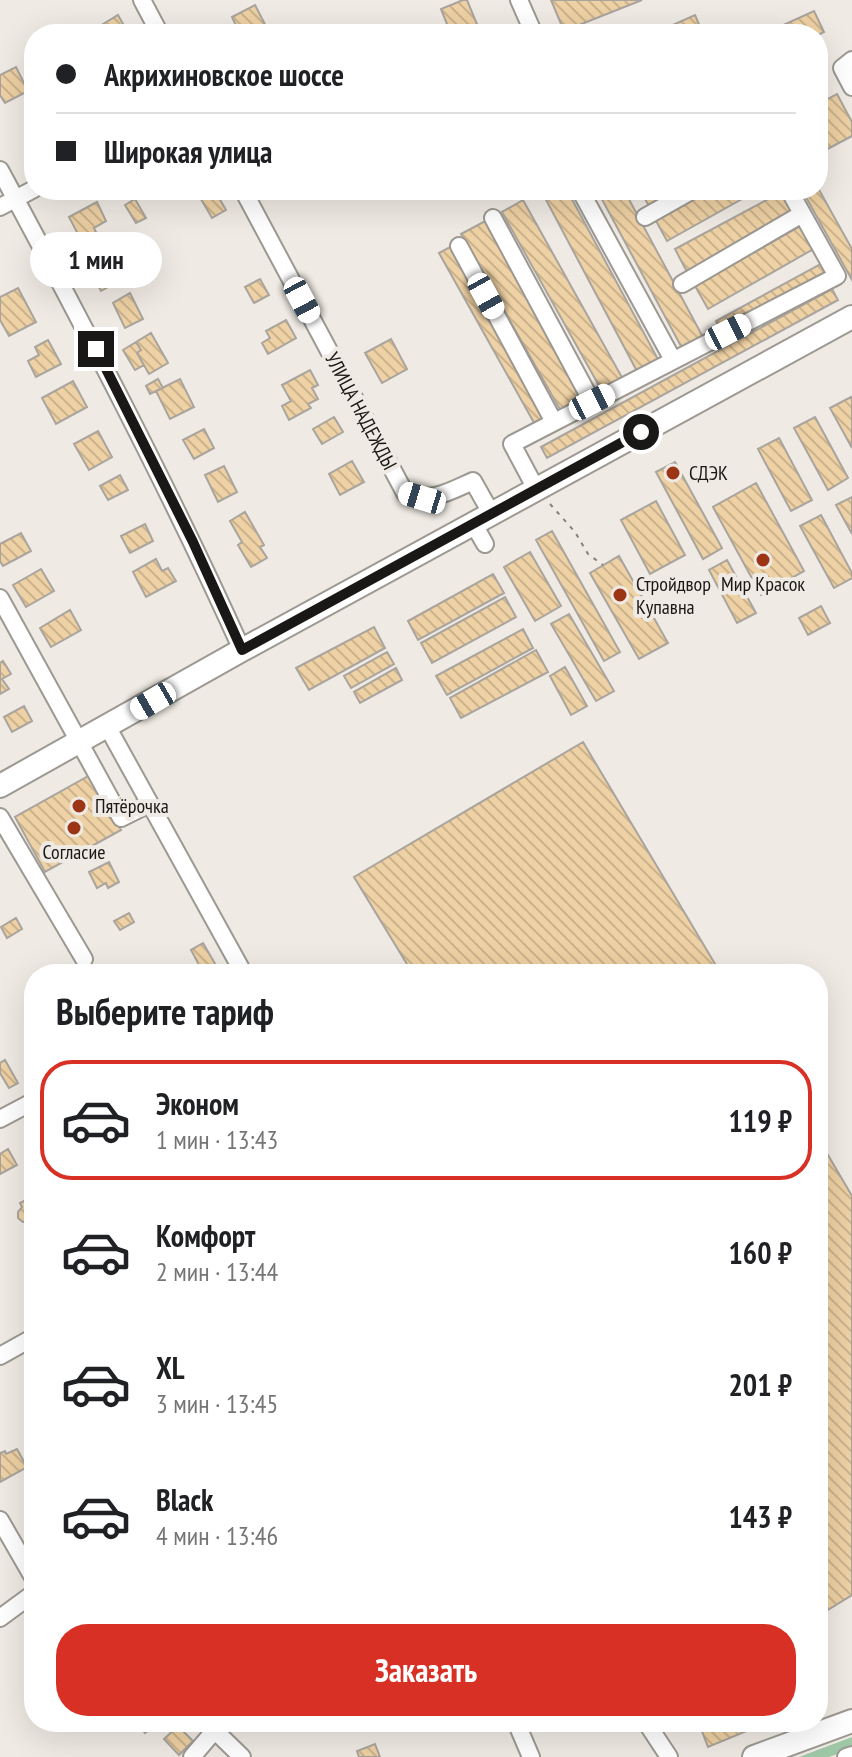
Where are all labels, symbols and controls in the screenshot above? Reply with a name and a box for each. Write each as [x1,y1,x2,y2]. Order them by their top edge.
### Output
text: Акрихиновское шоссе [104,55,344,94]
text: Широкая улица [104,132,272,171]
callout: 1 мин [30,233,162,289]
text: 1 мин [68,243,124,276]
car [464,269,508,323]
car [280,273,324,327]
car [701,310,755,354]
route end [78,331,114,367]
street label: УЛИЦА НАДЕЖДЫ [319,348,403,474]
car [565,380,619,424]
route start [623,414,659,450]
place label: СДЭК [689,460,728,486]
marker: СДЭК [664,464,682,482]
car [396,480,448,516]
marker: Мир Красок [754,551,772,569]
place label: Стройдвор Купавна [636,571,711,620]
place label: Мир Красок [721,571,805,597]
marker: Стройдвор Купавна [611,586,629,604]
car [126,679,180,723]
place label: Пятёрочка [95,793,169,819]
marker: Пятёрочка [70,797,88,815]
marker: Согласие [65,819,83,837]
place label: Согласие [42,839,106,865]
text: Выберите тариф [56,988,274,1035]
icon: car [60,1084,132,1156]
text: Эконом [156,1084,239,1123]
text: 119 ₽ [728,1101,792,1140]
text: 1 мин · 13:43 [156,1123,278,1156]
icon: car [60,1216,132,1288]
text: Комфорт [156,1216,255,1255]
text: 160 ₽ [728,1233,792,1272]
text: 2 мин · 13:44 [156,1255,278,1288]
icon: car [60,1348,132,1420]
text: XL [156,1348,185,1387]
text: 201 ₽ [728,1365,792,1404]
text: 3 мин · 13:45 [156,1387,278,1420]
icon: car [60,1480,132,1552]
text: Black [156,1480,213,1519]
text: 143 ₽ [728,1497,792,1536]
text: 4 мин · 13:46 [156,1519,278,1552]
button: Заказать [56,1624,796,1716]

